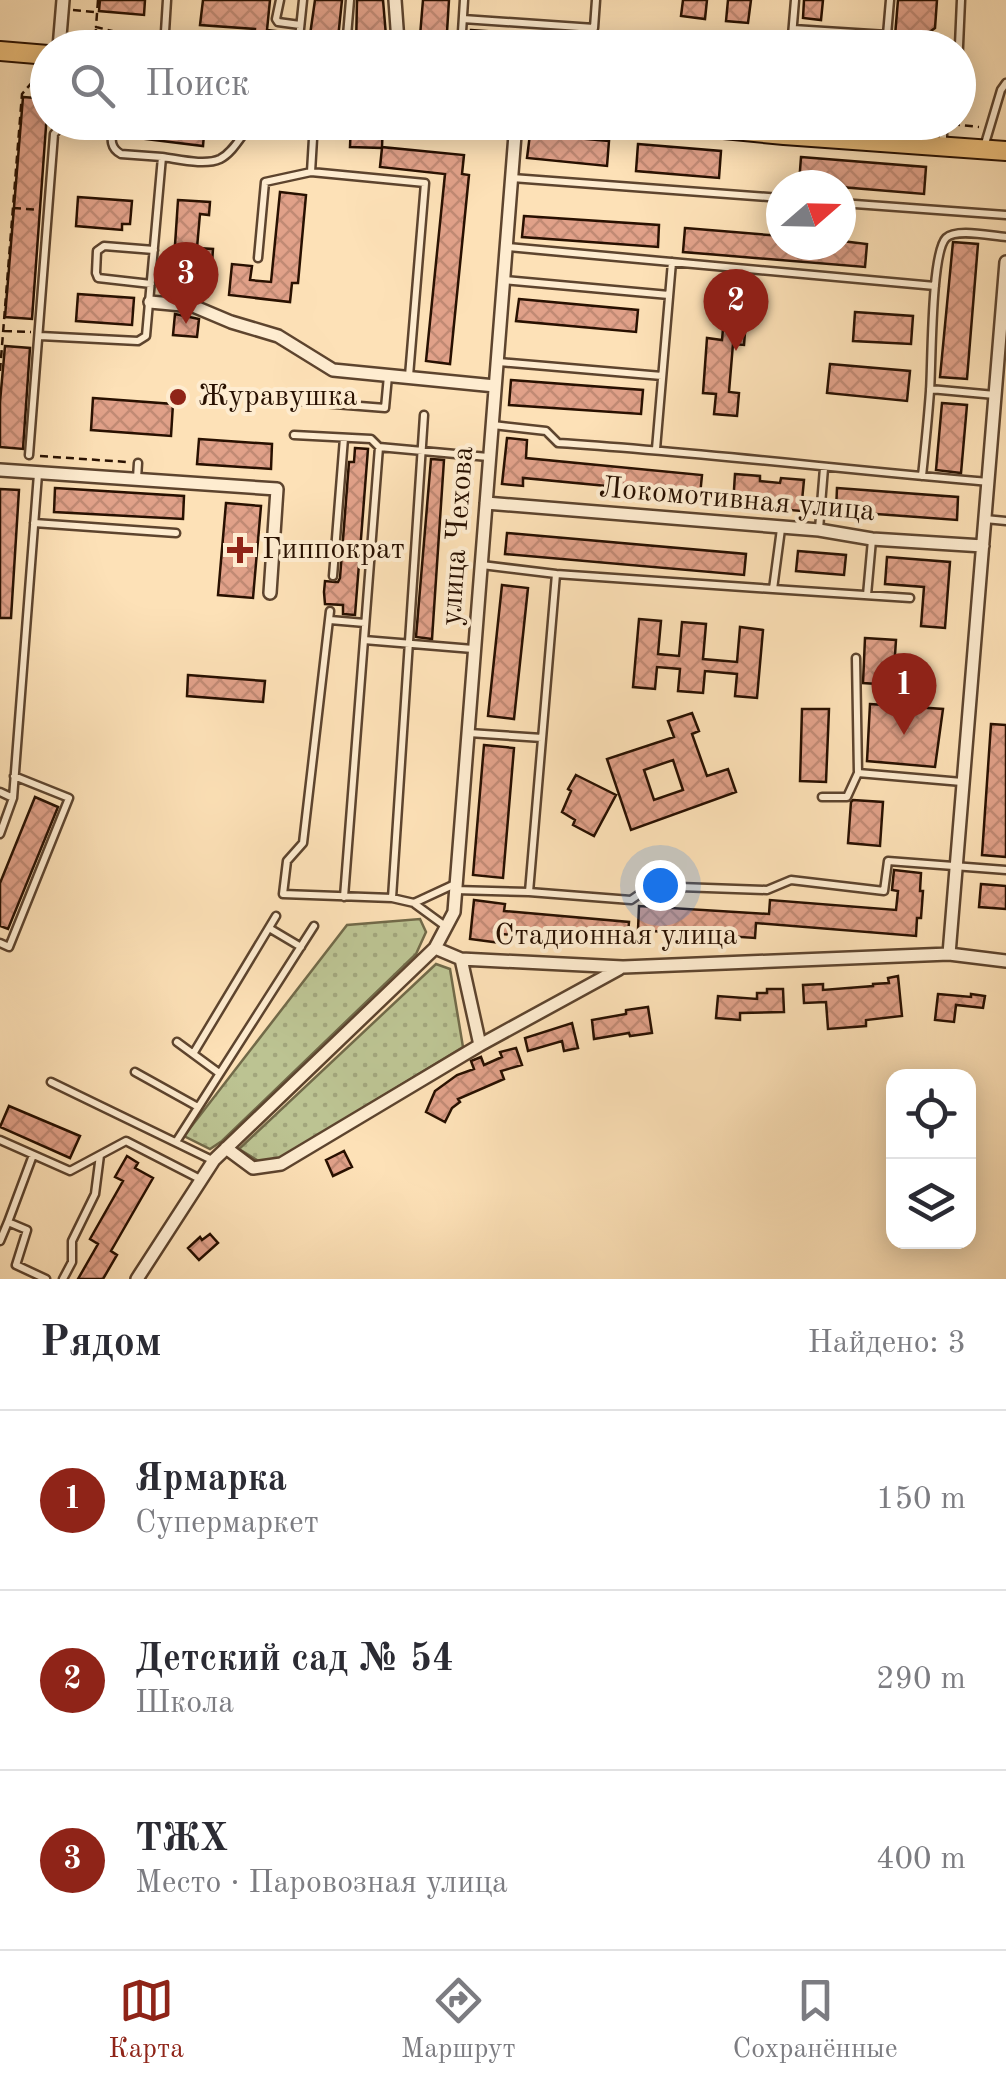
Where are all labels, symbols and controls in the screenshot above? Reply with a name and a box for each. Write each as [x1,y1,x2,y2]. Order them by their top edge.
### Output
search box [30,30,976,140]
icon: search [65,58,120,113]
text: Поиск [145,66,250,104]
north arrow [766,170,856,260]
pin: 3 [154,242,218,324]
pin: 2 [704,268,768,351]
place label: Журавушка [198,382,358,412]
marker: Журавушка [167,386,189,408]
street label: улица Чехова [437,445,479,627]
street label: Локомотивная улица [598,473,876,527]
place label: Гиппократ [262,535,405,565]
marker: Гиппократ [227,537,253,563]
pin: 1 [872,652,936,735]
your location [635,860,686,911]
street label: Стадионная улица [494,921,738,951]
map controls [886,1069,976,1249]
button: locate [886,1069,976,1159]
button: layers [886,1159,976,1249]
text: Рядом [40,1323,162,1365]
text: Найдено: 3 [807,1328,966,1360]
text: Ярмарка [135,1461,287,1499]
text: 1 [63,1484,82,1516]
text: 150 m [876,1484,966,1516]
text: Супермаркет [135,1508,319,1540]
text: Детский сад № 54 [135,1641,454,1679]
text: 2 [63,1664,82,1696]
text: 290 m [876,1664,966,1696]
text: Школа [135,1688,234,1720]
text: ТЖХ [135,1821,228,1859]
text: 3 [63,1844,82,1876]
text: 400 m [876,1844,966,1876]
text: Место · Паровозная улица [135,1868,508,1900]
tab: Карта [108,1973,184,2068]
tab: Маршрут [401,1973,516,2068]
tab: Сохранённые [732,1973,898,2068]

